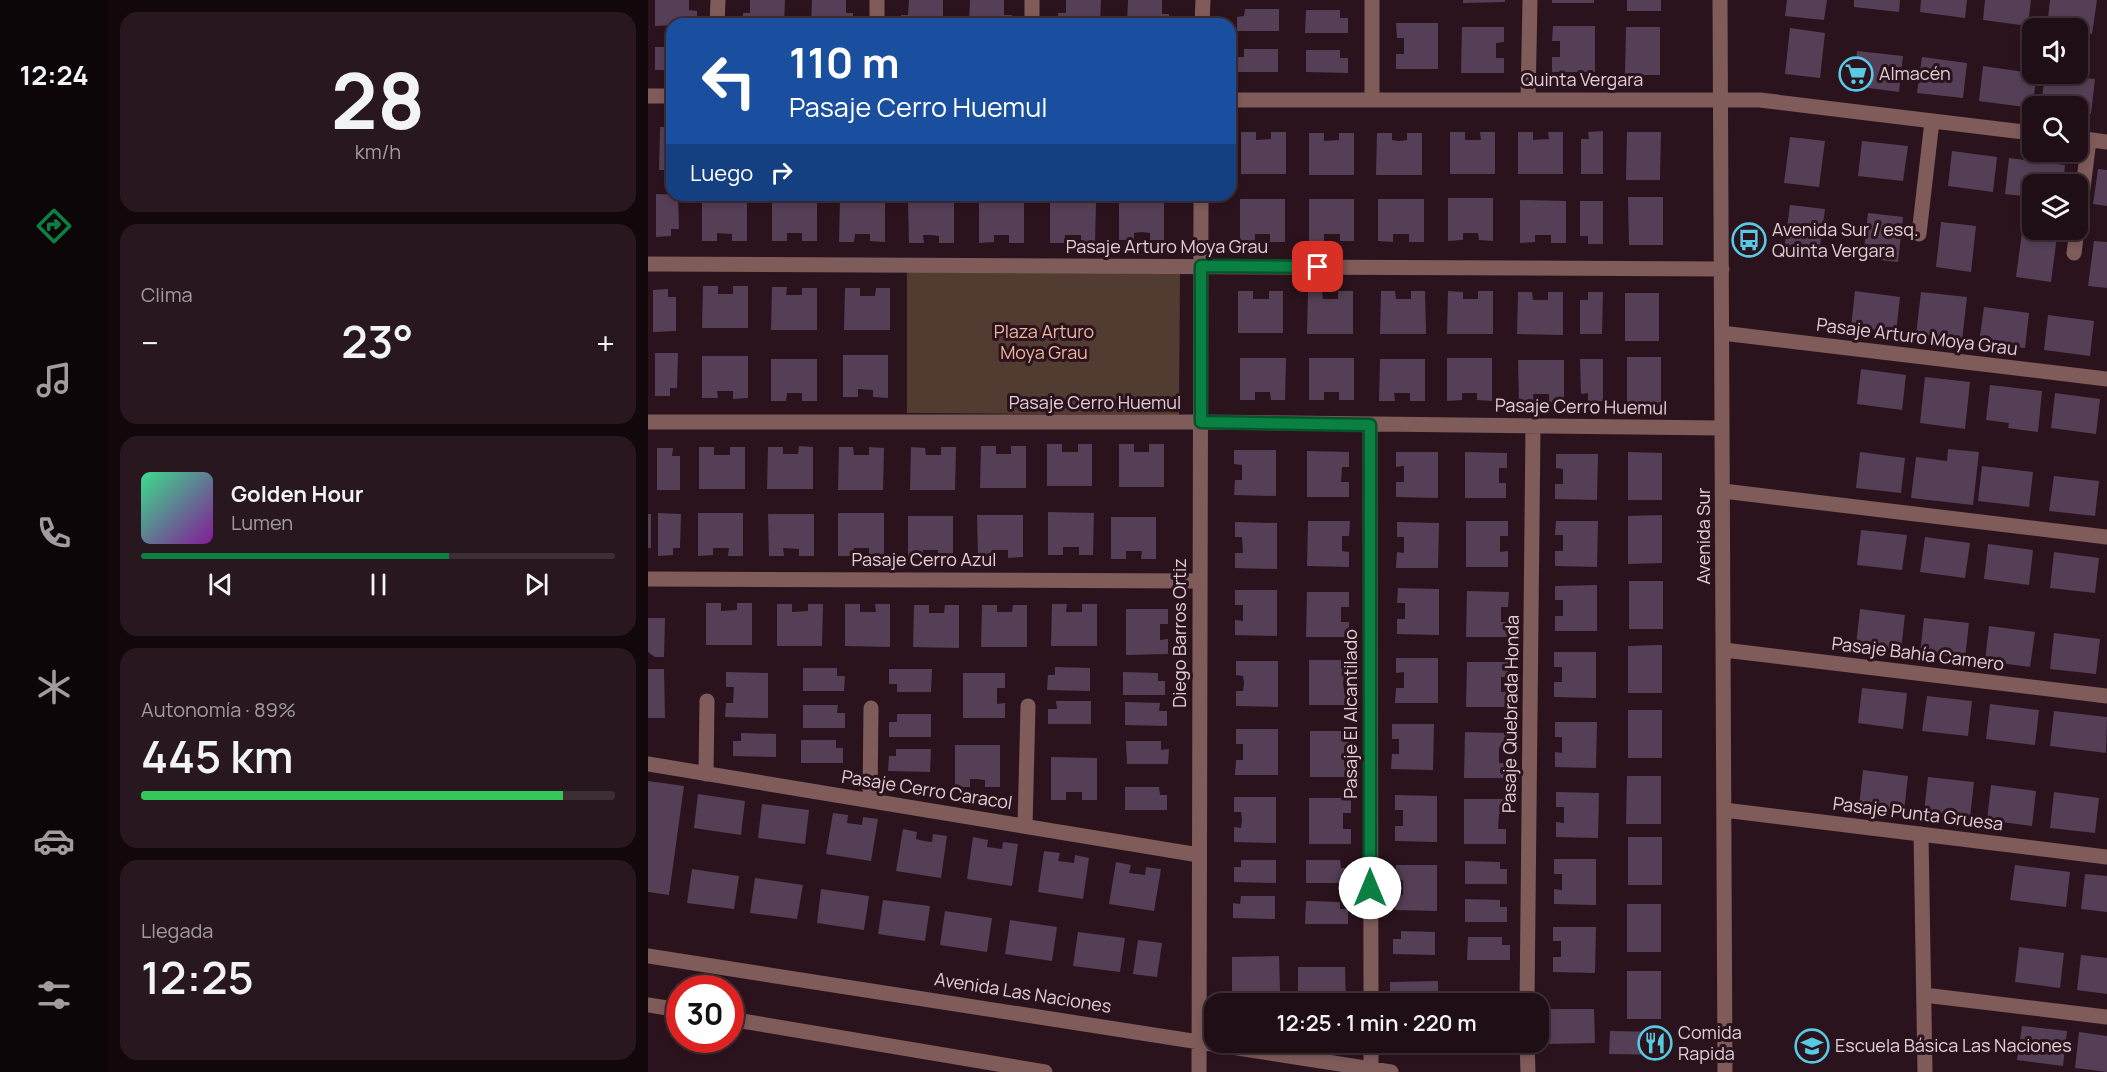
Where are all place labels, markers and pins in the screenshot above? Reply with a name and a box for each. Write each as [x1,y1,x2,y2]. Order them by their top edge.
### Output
supermarket icon: Almacén [1838,56,1874,92]
place label: Almacén [1879,61,1951,85]
place label: Avenida Sur / esq. Quinta Vergara [1772,217,1919,262]
bus stop icon: Avenida Sur / esq. Quinta Vergara [1731,222,1767,258]
pin [1292,241,1343,292]
place label: Comida Rapida [1678,1020,1742,1065]
restaurant icon: Comida Rapida [1637,1025,1673,1061]
school or university icon: Escuela Básica Las Naciones [1794,1028,1830,1064]
place label: Escuela Básica Las Naciones [1835,1033,2072,1057]

